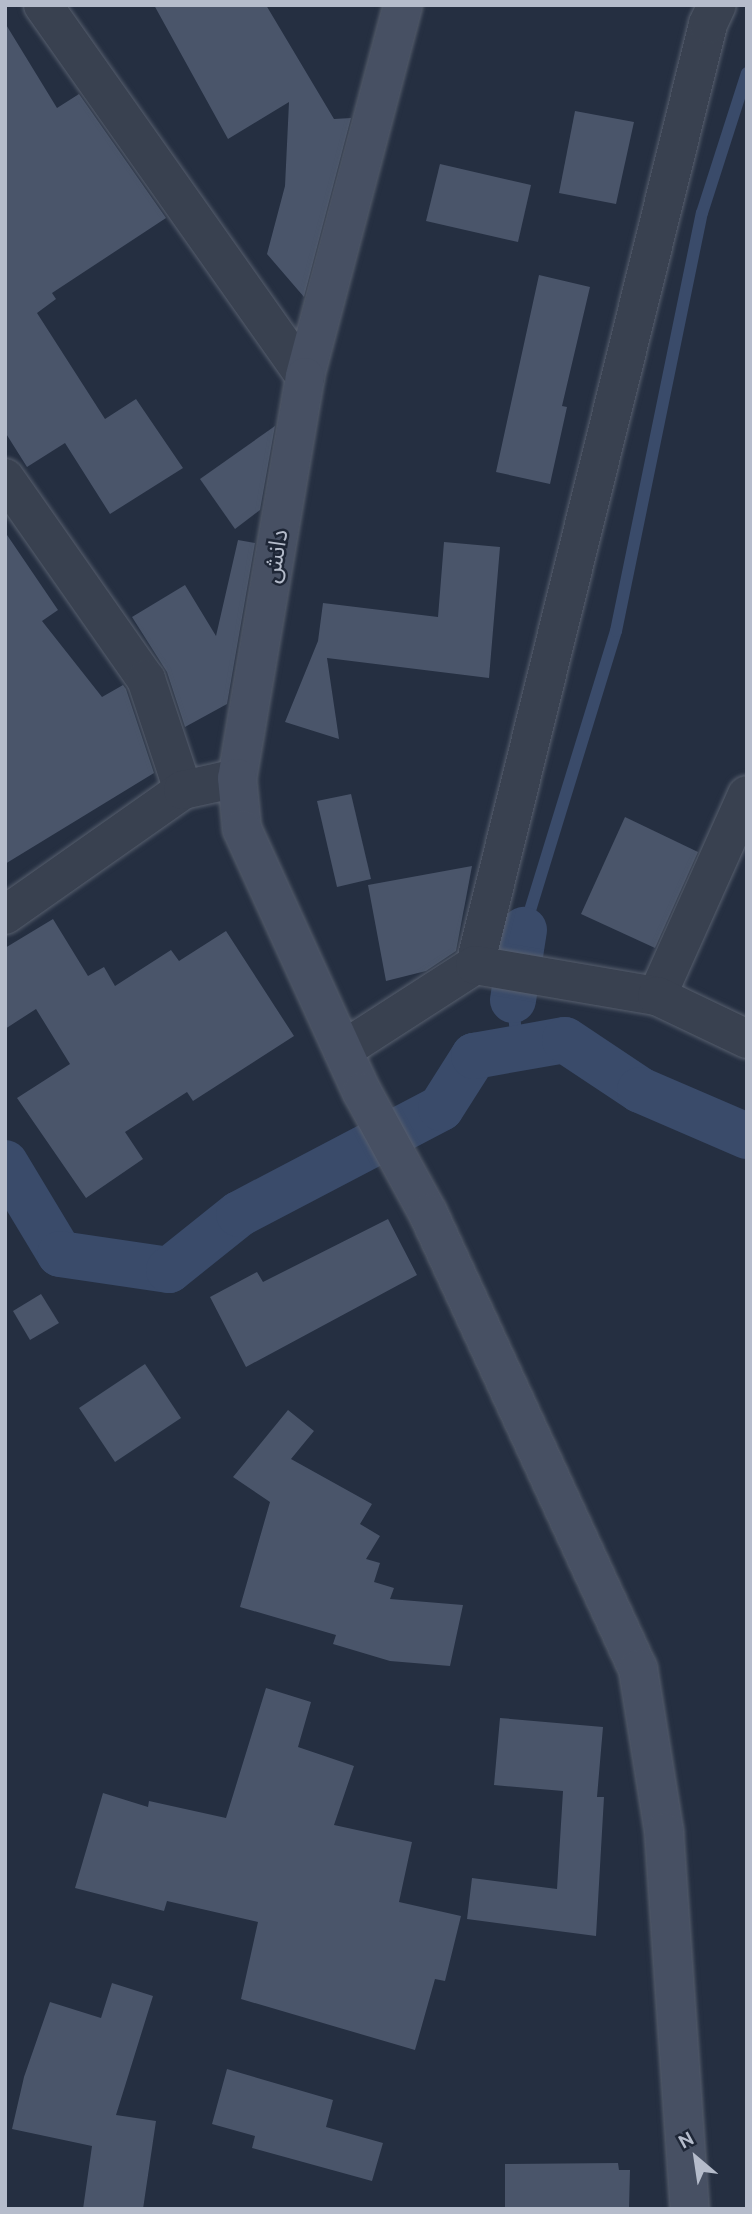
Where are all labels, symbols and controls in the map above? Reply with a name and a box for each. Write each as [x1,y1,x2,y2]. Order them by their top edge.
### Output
street label: دانش [256,527,294,585]
north arrow [661,2123,731,2193]
text: N [674,2127,697,2153]

